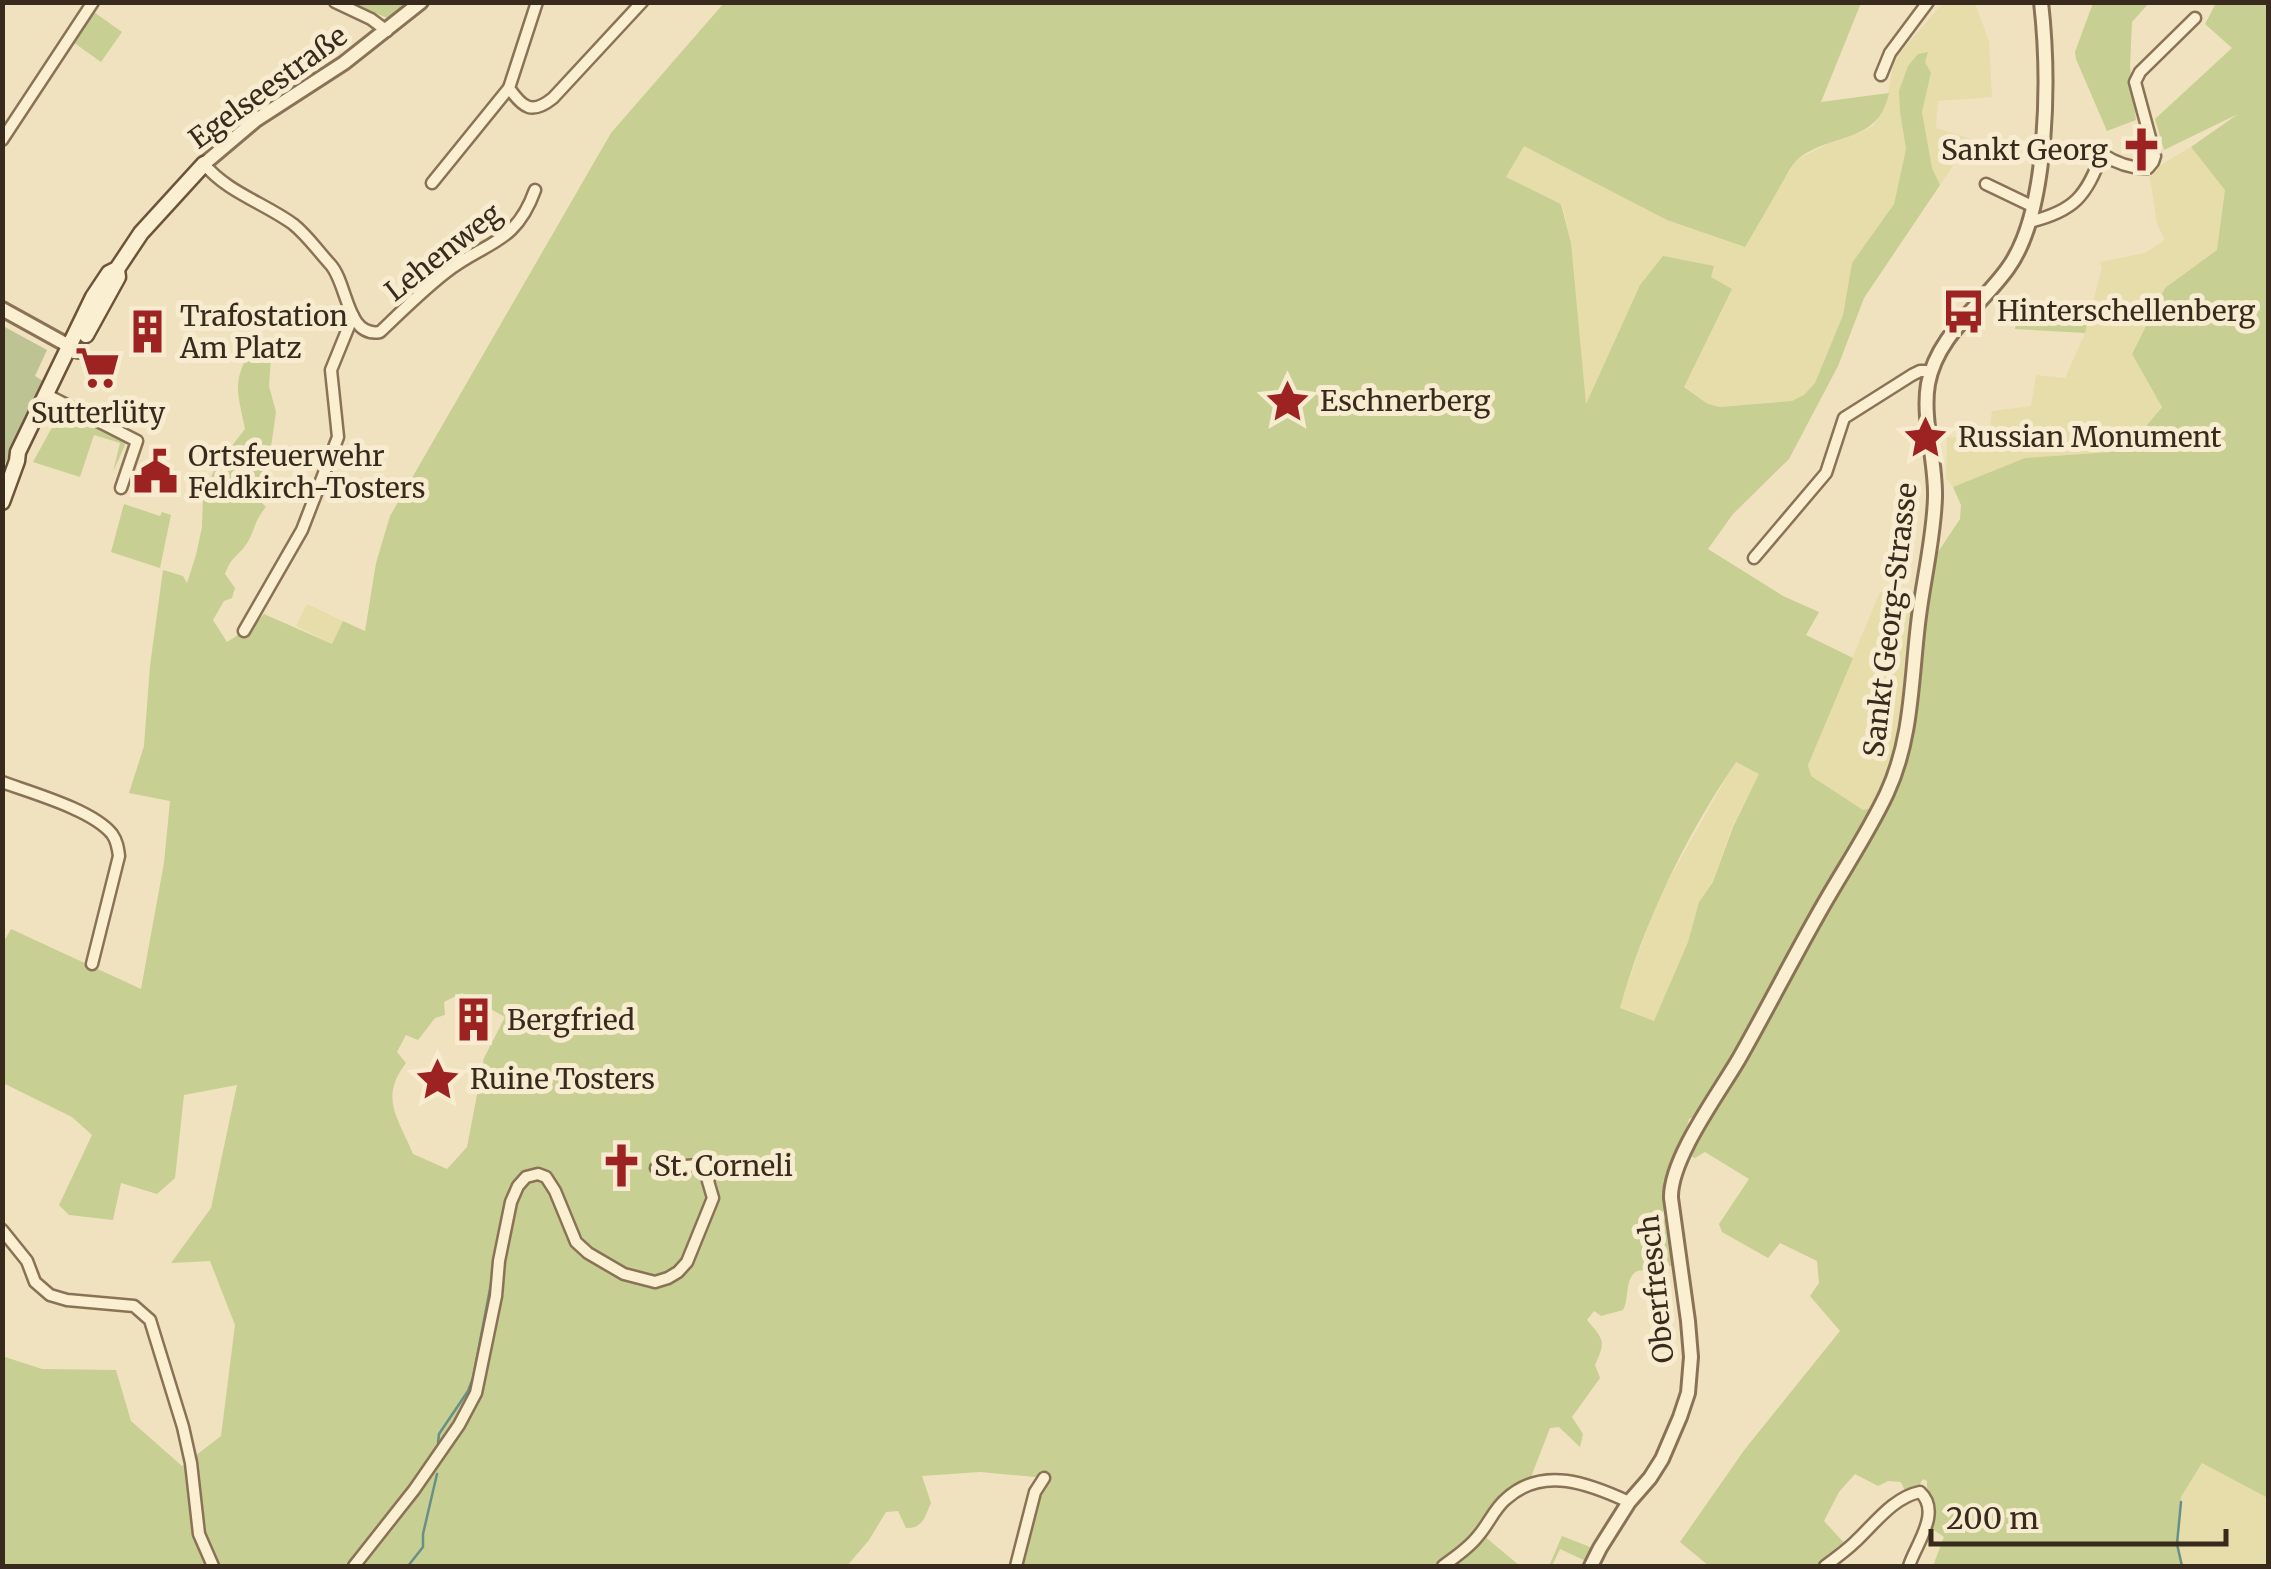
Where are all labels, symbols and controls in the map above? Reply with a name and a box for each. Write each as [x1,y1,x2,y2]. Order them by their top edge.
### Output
street label: Egelseestraße [182,18,354,156]
church icon: Sankt Georg [2117,126,2165,174]
place label: Sankt Georg [1941,132,2108,168]
street label: Lehenweg [377,195,509,309]
bus stop icon: Hinterschellenberg [1940,287,1988,335]
place label: Hinterschellenberg [1997,293,2255,329]
place label: Trafostation Am Platz [179,298,348,366]
building icon: Trafostation Am Platz [123,308,171,356]
supermarket icon: Sutterlüty [74,344,122,392]
place icon: Eschnerberg [1263,377,1311,425]
place label: Eschnerberg [1320,383,1491,419]
place label: Sutterlüty [31,395,166,431]
place icon: Russian Monument [1901,413,1949,461]
place label: Russian Monument [1958,419,2222,455]
place label: Ortsfeuerwehr Feldkirch-Tosters [188,438,425,506]
public building icon: Ortsfeuerwehr Feldkirch-Tosters [131,448,179,496]
street label: Sankt Georg-Strasse [1855,481,1925,759]
building icon: Bergfried [450,996,498,1044]
place label: Bergfried [507,1002,635,1038]
place icon: Ruine Tosters [413,1055,461,1103]
place label: Ruine Tosters [470,1061,655,1097]
church icon: St. Corneli [597,1142,645,1190]
place label: St. Corneli [654,1148,793,1184]
street label: Oberfresch [1630,1213,1682,1365]
scale bar [1931,1484,2226,1546]
text: 200 m [1946,1499,2039,1537]

